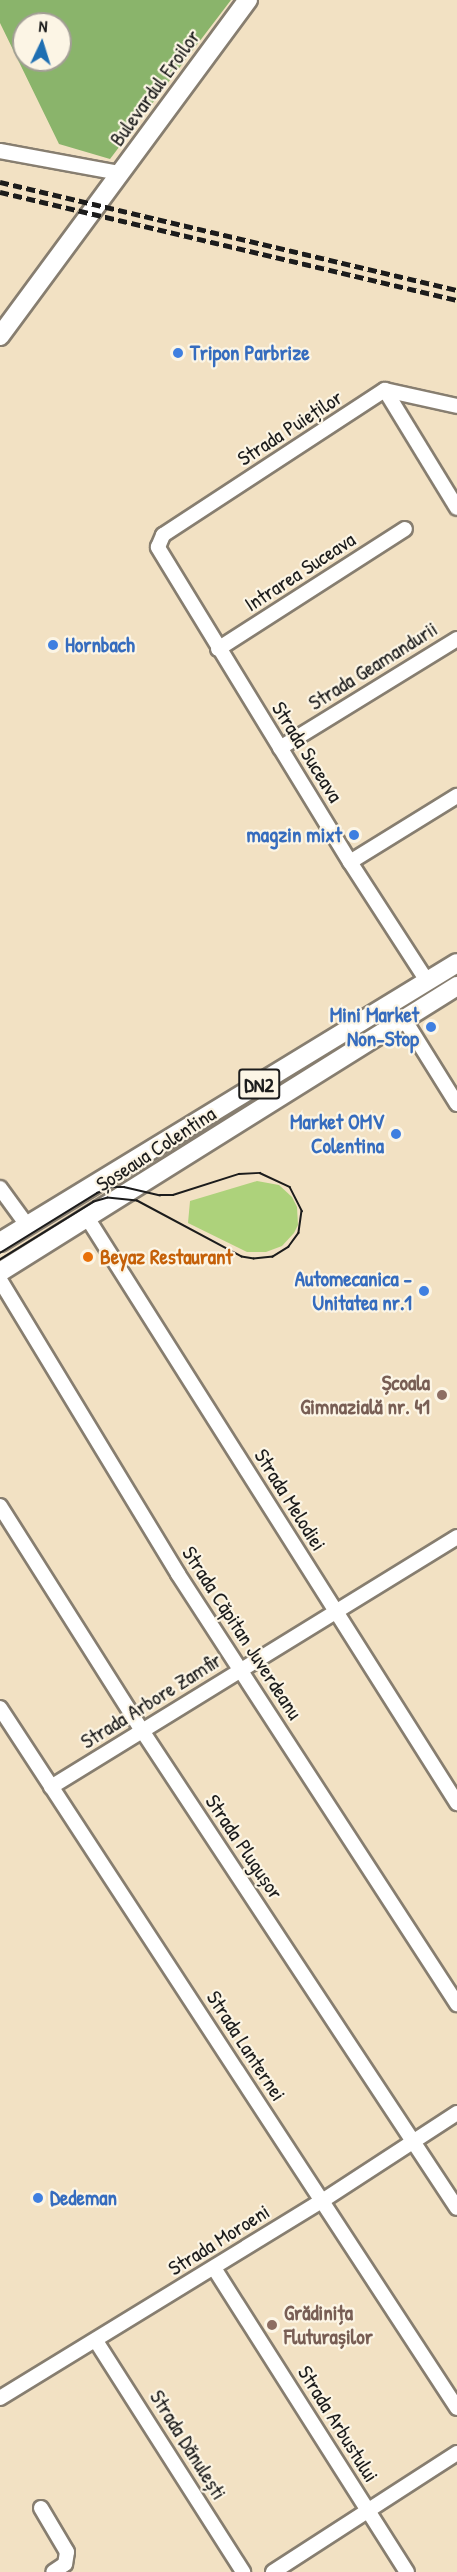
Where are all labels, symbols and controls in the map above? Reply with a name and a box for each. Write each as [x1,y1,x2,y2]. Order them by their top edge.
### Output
north arrow [12,12,72,72]
text: N [38,15,48,37]
street label: Bulevardul Eroilor [104,25,206,151]
place label: Tripon Parbrize [190,340,310,366]
marker: Tripon Parbrize [171,346,185,360]
street label: Strada Puieților [233,385,347,471]
street label: Intrarea Suceava [240,527,360,617]
street label: Strada Geamandurii [304,616,442,716]
place label: Hornbach [65,632,135,658]
marker: Hornbach [46,638,60,652]
street label: Strada Suceava [266,697,348,807]
place label: magzin mixt [247,822,342,848]
marker: magzin mixt [347,828,361,842]
place label: Mini Market Non-Stop [330,1002,419,1052]
marker: Mini Market Non-Stop [424,1020,438,1034]
road number: DN2 [238,1067,280,1101]
street label: Șoseaua Colentina [92,1101,220,1197]
place label: Market OMV Colentina [290,1109,384,1159]
marker: Market OMV Colentina [389,1127,403,1141]
place label: Beyaz Restaurant [100,1244,233,1270]
marker: Beyaz Restaurant [81,1250,95,1264]
place label: Automecanica - Unitatea nr.1 [295,1266,412,1316]
marker: Automecanica - Unitatea nr.1 [417,1284,431,1298]
place label: Școala Gimnazială nr. 41 [300,1370,430,1420]
marker: Școala Gimnazială nr. 41 [435,1388,449,1402]
street label: Strada Melodiei [249,1444,331,1556]
street label: Strada Căpitan Juverdeanu [177,1542,307,1724]
street label: Strada Arbore Zamfir [76,1648,226,1754]
street label: Strada Plugușor [200,1790,288,1904]
street label: Strada Lanternei [201,1986,291,2106]
place label: Dedeman [50,2185,117,2211]
marker: Dedeman [31,2191,45,2205]
street label: Strada Moroeni [164,2199,274,2281]
place label: Grădinița Fluturașilor [284,2300,373,2350]
marker: Grădinița Fluturașilor [265,2318,279,2332]
street label: Strada Arbustului [292,2361,384,2487]
street label: Strada Dănulești [144,2386,232,2504]

